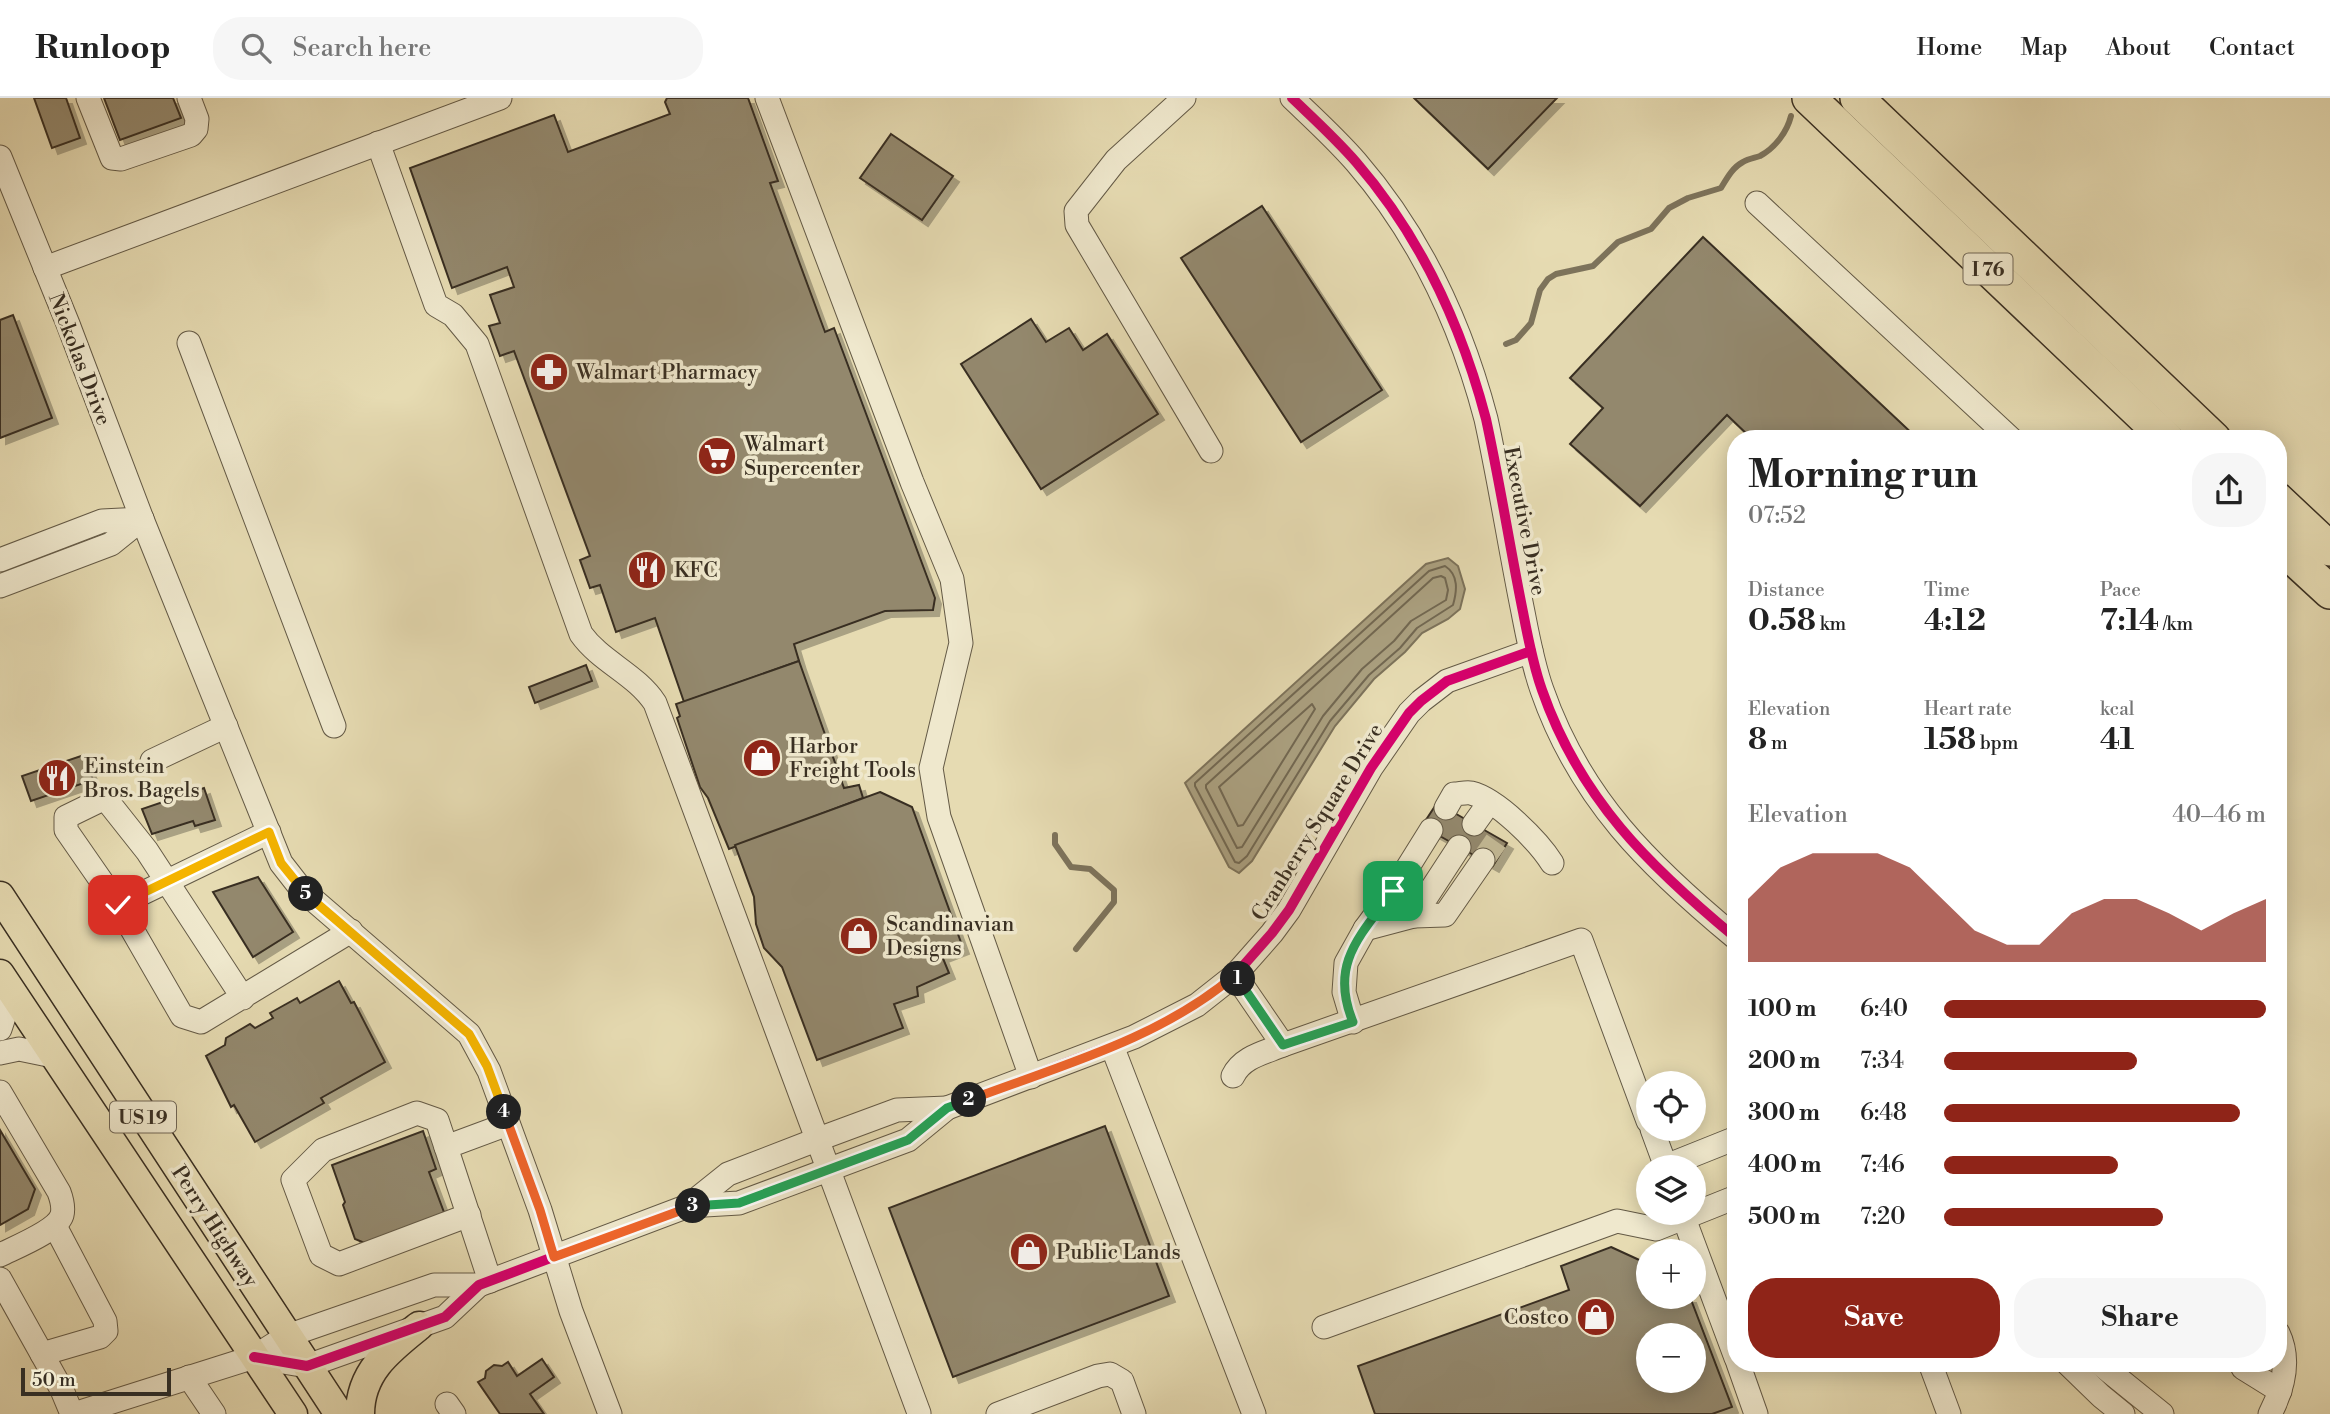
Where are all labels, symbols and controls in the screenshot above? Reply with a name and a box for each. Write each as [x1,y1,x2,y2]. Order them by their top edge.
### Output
search box [213,17,703,80]
text: Runloop [35,28,171,69]
icon: search [237,29,275,67]
text: Search here [293,32,431,64]
text: Home [1917,33,1982,63]
text: Map [2020,33,2068,63]
text: About [2106,33,2171,63]
text: Contact [2209,33,2295,63]
road number: I 76 [1964,253,2012,284]
street label: Nickolas Drive [42,290,116,429]
pharmacy icon: Walmart Pharmacy [528,351,570,393]
place label: Walmart Pharmacy [575,360,759,386]
place label: Walmart Supercenter [743,432,860,482]
supermarket icon: Walmart Supercenter [696,435,738,477]
street label: Executive Drive [1497,445,1551,598]
text: Morning run [1748,452,1978,499]
button: share [2192,453,2266,527]
text: 07:52 [1748,502,1806,530]
restaurant icon: KFC [626,549,668,591]
place label: KFC [674,558,718,584]
text: Distance [1748,578,1825,602]
text: Time [1924,578,1970,602]
text: Pace [2100,578,2141,602]
text: 0.58 [1748,602,1816,640]
text: 4:12 [1924,602,1986,640]
text: 7:14 [2100,602,2159,640]
text: km [1816,612,1846,636]
text: /km [2159,612,2193,636]
text: Elevation [1748,697,1830,721]
text: Heart rate [1924,697,2012,721]
text: kcal [2100,697,2134,721]
street label: Cranberry Square Drive [1246,719,1389,926]
text: 8 [1748,721,1767,759]
text: 158 [1924,721,1976,759]
text: 41 [2100,721,2134,759]
text: m [1767,731,1788,755]
text: bpm [1976,731,2019,755]
place label: Harbor Freight Tools [789,734,916,784]
shop icon: Harbor Freight Tools [741,737,783,779]
place label: Einstein Bros. Bagels [83,754,200,804]
restaurant icon: Einstein Bros. Bagels [36,757,78,799]
text: Elevation [1748,801,1848,829]
text: 40–46 m [2172,801,2266,829]
pin [1363,861,1423,921]
icon: arrive [1374,872,1412,910]
pin [88,875,148,935]
pin: 5 [288,876,324,912]
text: 5 [300,881,311,905]
icon: check [99,886,137,924]
place label: Scandinavian Designs [886,912,1015,962]
shop icon: Scandinavian Designs [838,915,880,957]
pin: 1 [1220,962,1256,996]
text: 1 [1233,966,1242,990]
text: 100 m [1748,995,1816,1023]
text: 6:40 [1860,995,1908,1023]
text: 200 m [1748,1047,1820,1075]
text: 7:34 [1860,1047,1904,1075]
map controls [1636,1071,1706,1393]
button: locate [1636,1071,1706,1141]
pin: 2 [951,1082,986,1118]
text: 2 [963,1087,974,1111]
pin: 4 [486,1094,522,1130]
text: 4 [497,1099,510,1123]
text: 300 m [1748,1099,1820,1127]
text: 6:48 [1860,1099,1907,1127]
road number: US 19 [110,1102,176,1133]
text: 400 m [1748,1151,1821,1179]
text: 7:46 [1860,1151,1905,1179]
button: layers [1636,1155,1706,1225]
street label: Perry Highway [165,1161,264,1293]
pin: 3 [676,1188,710,1224]
text: 3 [687,1193,698,1217]
text: 500 m [1748,1203,1820,1231]
text: 7:20 [1860,1203,1905,1231]
shop icon: Public Lands [1008,1231,1050,1273]
button: + [1636,1239,1706,1309]
place label: Public Lands [1056,1240,1181,1266]
button: Save [1748,1278,2000,1358]
button: Share [2014,1278,2266,1358]
shop icon: Costco [1575,1296,1617,1338]
place label: Costco [1504,1305,1569,1331]
button: − [1636,1323,1706,1393]
scale bar [21,1365,172,1397]
text: 50 m [32,1368,76,1392]

